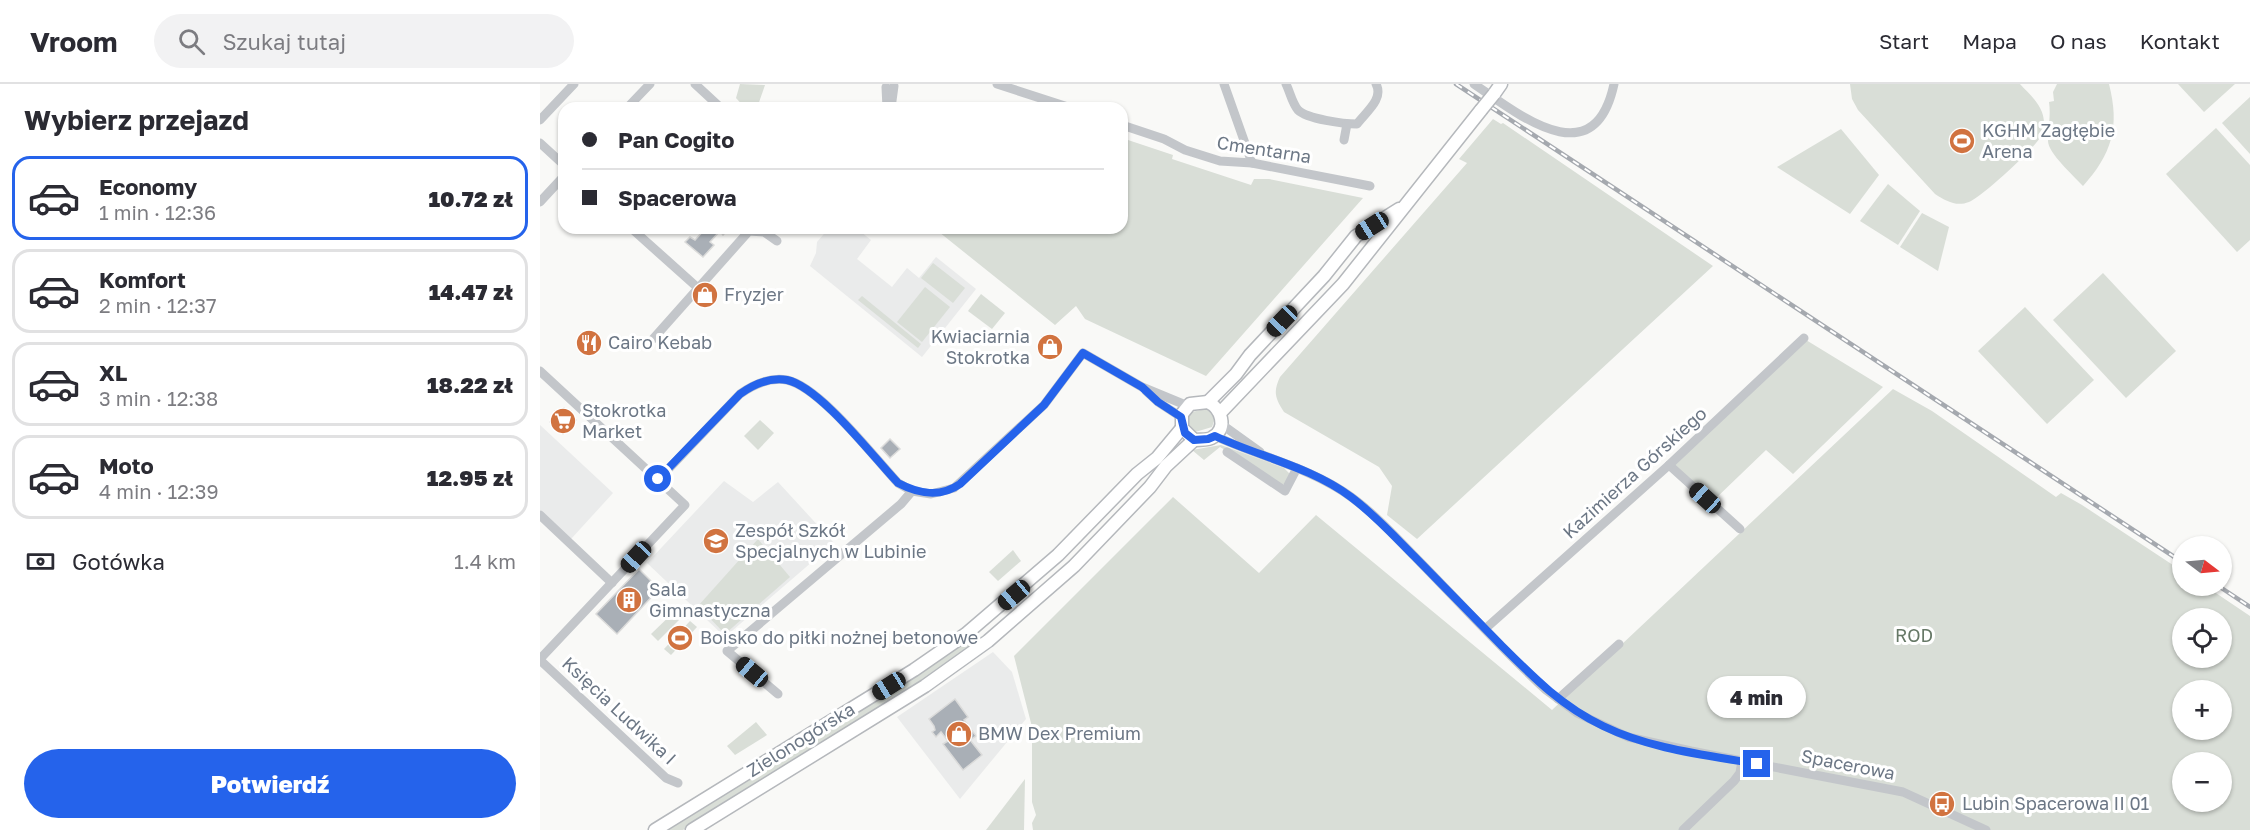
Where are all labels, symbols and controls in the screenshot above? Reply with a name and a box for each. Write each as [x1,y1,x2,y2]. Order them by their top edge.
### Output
search box [154,14,574,68]
text: Vroom [30,25,118,58]
icon: search [175,25,208,58]
text: Szukaj tutaj [223,28,346,55]
text: Start [1879,28,1929,54]
text: Mapa [1962,28,2017,54]
text: O nas [2050,28,2107,54]
text: Kontakt [2140,28,2220,54]
text: Wybierz przejazd [24,104,249,136]
place label: KGHM Zagłębie Arena [1982,119,2115,162]
text: Pan Cogito [618,126,734,153]
sports icon: KGHM Zagłębie Arena [1947,126,1977,156]
street label: Cmentarna [1215,131,1313,167]
icon: car [27,171,81,225]
text: Economy [99,173,197,200]
text: Spacerowa [618,184,736,211]
text: 10.72 zł [428,185,513,212]
text: 1 min · 12:36 [99,200,216,224]
car [1352,209,1392,243]
icon: car [27,264,81,318]
text: Komfort [99,266,186,293]
text: 14.47 zł [429,278,513,305]
shop icon: Fryzjer [690,280,720,310]
place label: Fryzjer [724,283,784,305]
text: 2 min · 12:37 [99,293,217,317]
car [1263,302,1301,340]
place label: Kwiaciarnia Stokrotka [931,325,1030,368]
restaurant icon: Cairo Kebab [574,328,604,358]
place label: Cairo Kebab [608,331,712,353]
shop icon: Kwiaciarnia Stokrotka [1035,332,1065,362]
icon: car [27,357,81,411]
text: XL [99,359,127,386]
text: 18.22 zł [427,371,513,398]
text: 3 min · 12:38 [99,386,218,410]
place label: Stokrotka Market [582,399,666,442]
street label: Kazimierza Górskiego [1558,402,1711,543]
supermarket icon: Stokrotka Market [548,406,578,436]
icon: car [27,450,81,504]
text: Moto [99,452,154,479]
text: 12.95 zł [427,464,513,491]
route start [644,465,671,492]
text: 4 min · 12:39 [99,479,219,503]
car [1686,479,1724,517]
place label: Zespół Szkół Specjalnych w Lubinie [735,519,927,562]
school or university icon: Zespół Szkół Specjalnych w Lubinie [701,526,731,556]
north arrow [2172,536,2232,596]
map controls [2172,536,2232,812]
car [617,538,655,576]
icon: cash [24,545,57,578]
text: Gotówka [72,548,165,575]
text: 1.4 km [454,549,516,573]
car [994,577,1034,613]
place label: Sala Gimnastyczna [649,578,771,621]
building icon: Sala Gimnastyczna [614,585,644,615]
button: locate [2172,608,2232,668]
sports icon: Boisko do piłki nożnej betonowe [665,623,695,653]
park label: ROD [1895,624,1933,646]
place label: Boisko do piłki nożnej betonowe [700,626,978,648]
street label: Księcia Ludwika I [558,652,681,769]
car [732,654,772,690]
car [869,669,909,703]
callout: 4 min [1708,677,1806,719]
button: + [2172,680,2232,740]
text: 4 min [1730,685,1783,709]
street label: Zielonogórska [743,697,858,781]
shop icon: BMW Dex Premium [944,719,974,749]
place label: BMW Dex Premium [978,722,1141,744]
street label: Spacerowa [1800,744,1897,784]
button: Potwierdź [24,749,516,818]
route end [1743,750,1770,777]
button: − [2172,752,2232,812]
bus stop icon: Lubin Spacerowa II 01 [1927,789,1957,819]
place label: Lubin Spacerowa II 01 [1962,792,2150,814]

